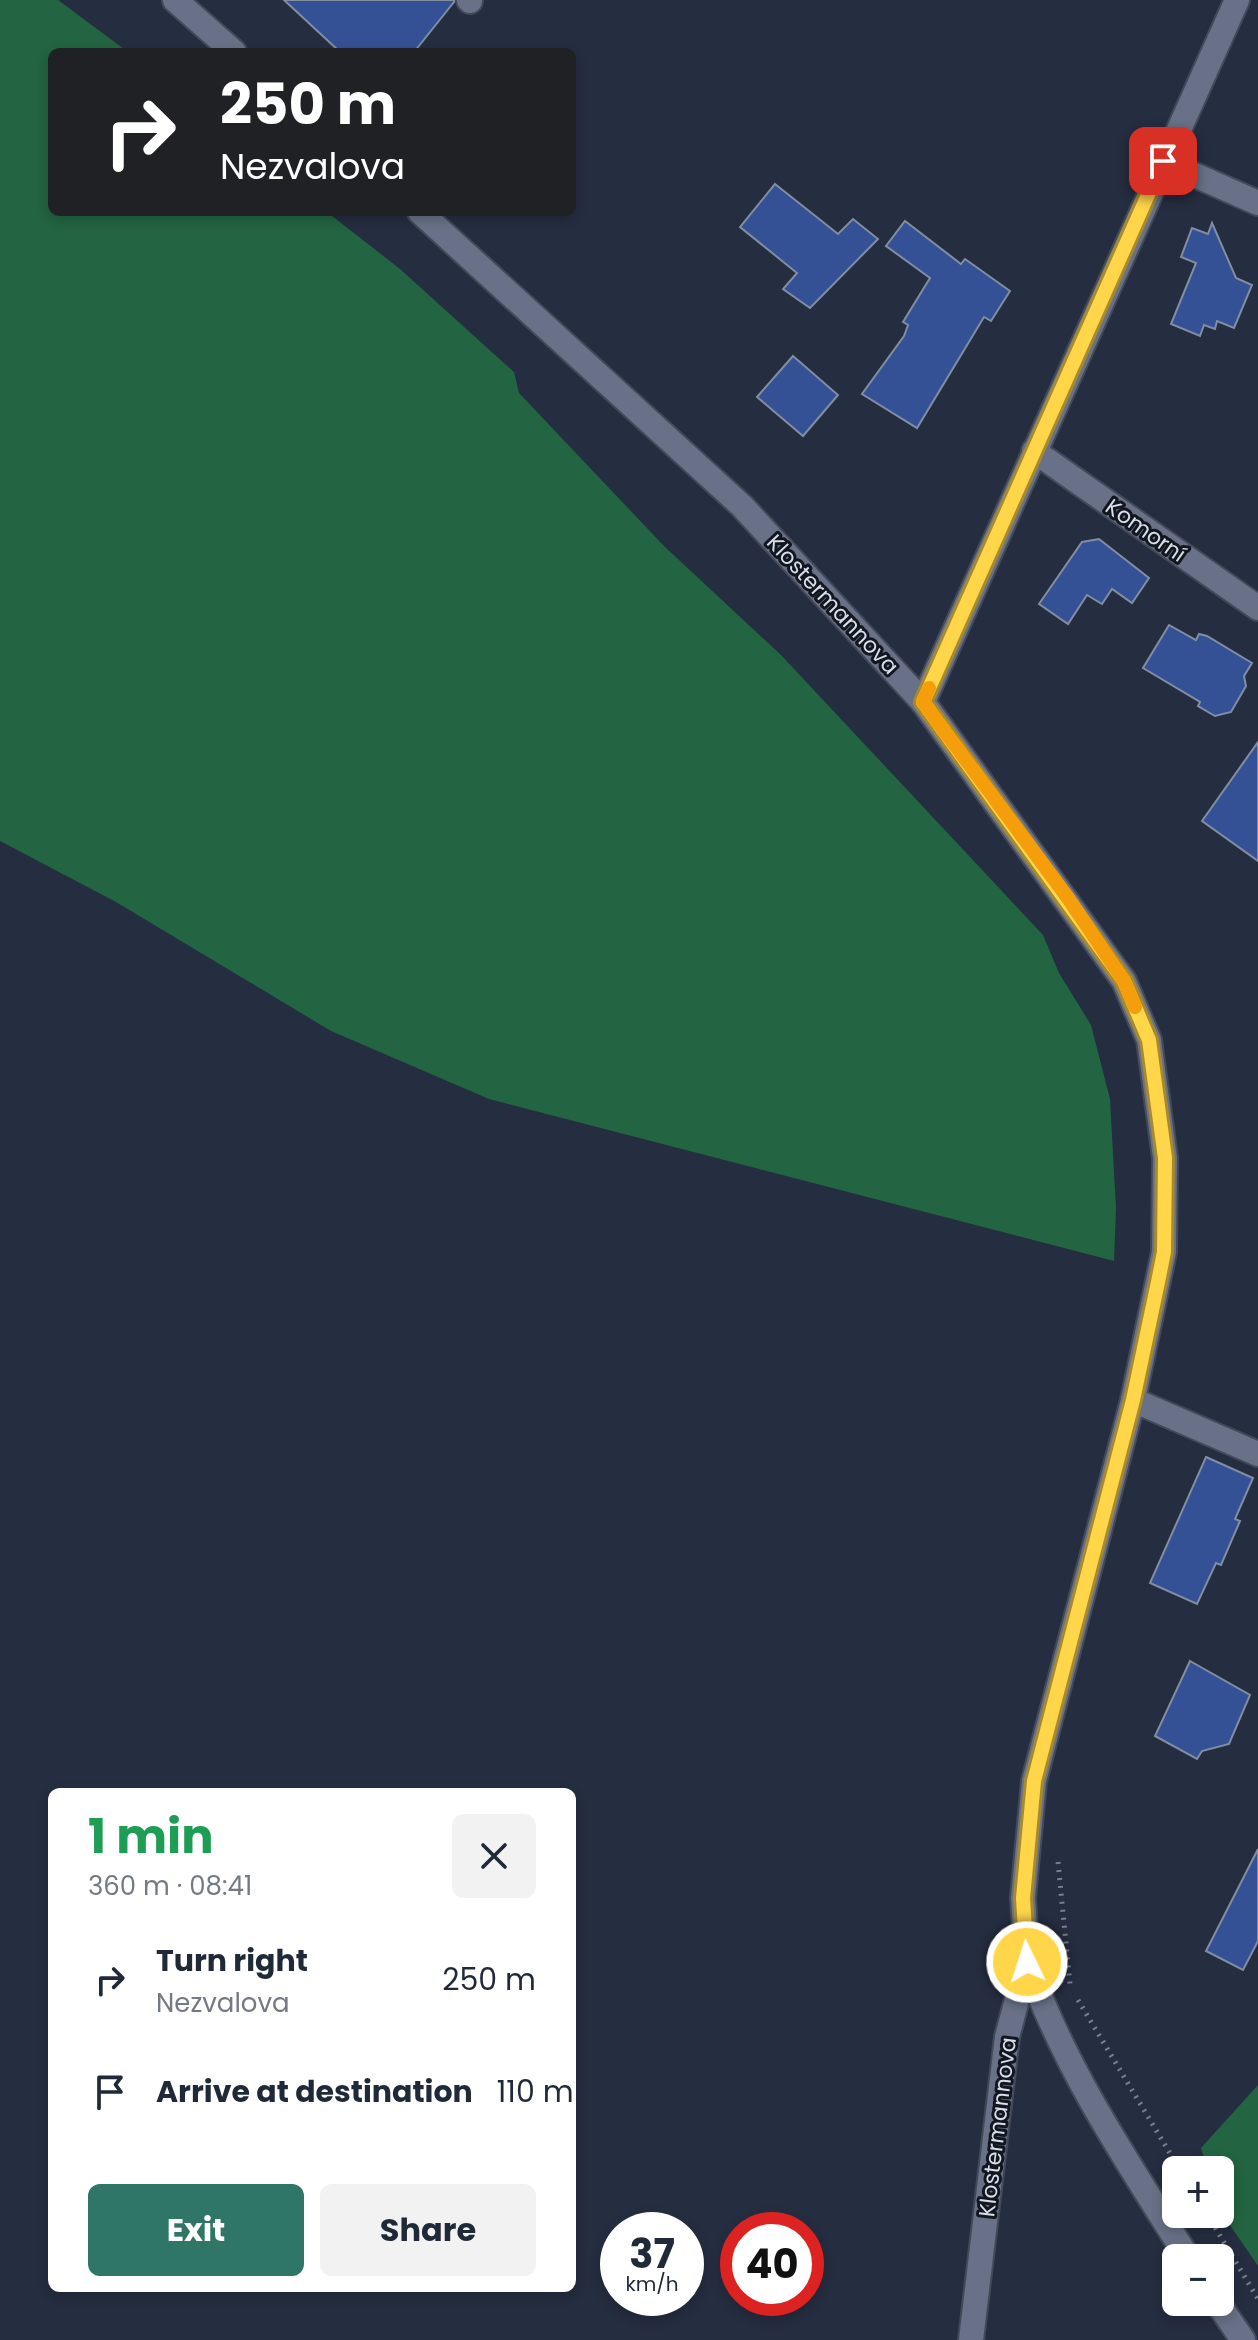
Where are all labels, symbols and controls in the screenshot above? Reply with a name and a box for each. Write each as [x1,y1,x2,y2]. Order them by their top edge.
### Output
text: 250 m [220,65,396,144]
icon: right [88,80,192,184]
pin [1129,127,1197,195]
icon: arrive [1141,139,1185,183]
text: Nezvalova [220,141,405,192]
street label: Komorní [1099,491,1192,569]
street label: Klostermannova [760,528,906,681]
text: 1 min [88,1803,214,1870]
button: close [452,1814,536,1898]
text: 360 m · 08:41 [88,1868,252,1904]
position arrow [985,1920,1069,2004]
text: Turn right [156,1939,308,1982]
icon: right [88,1958,132,2002]
text: 250 m [442,1958,536,2001]
text: Nezvalova [156,1985,290,2021]
street label: Klostermannova [971,2035,1024,2219]
icon: arrive [88,2070,132,2114]
text: Arrive at destination [156,2070,473,2113]
text: 110 m [497,2070,574,2113]
map controls [1162,2156,1234,2316]
button: + [1162,2156,1234,2228]
button: Exit [88,2184,304,2276]
button: Share [320,2184,536,2276]
speed limit sign: 40 [720,2212,824,2316]
text: 37 [629,2226,675,2282]
button: − [1162,2244,1234,2316]
text: km/h [625,2270,679,2298]

